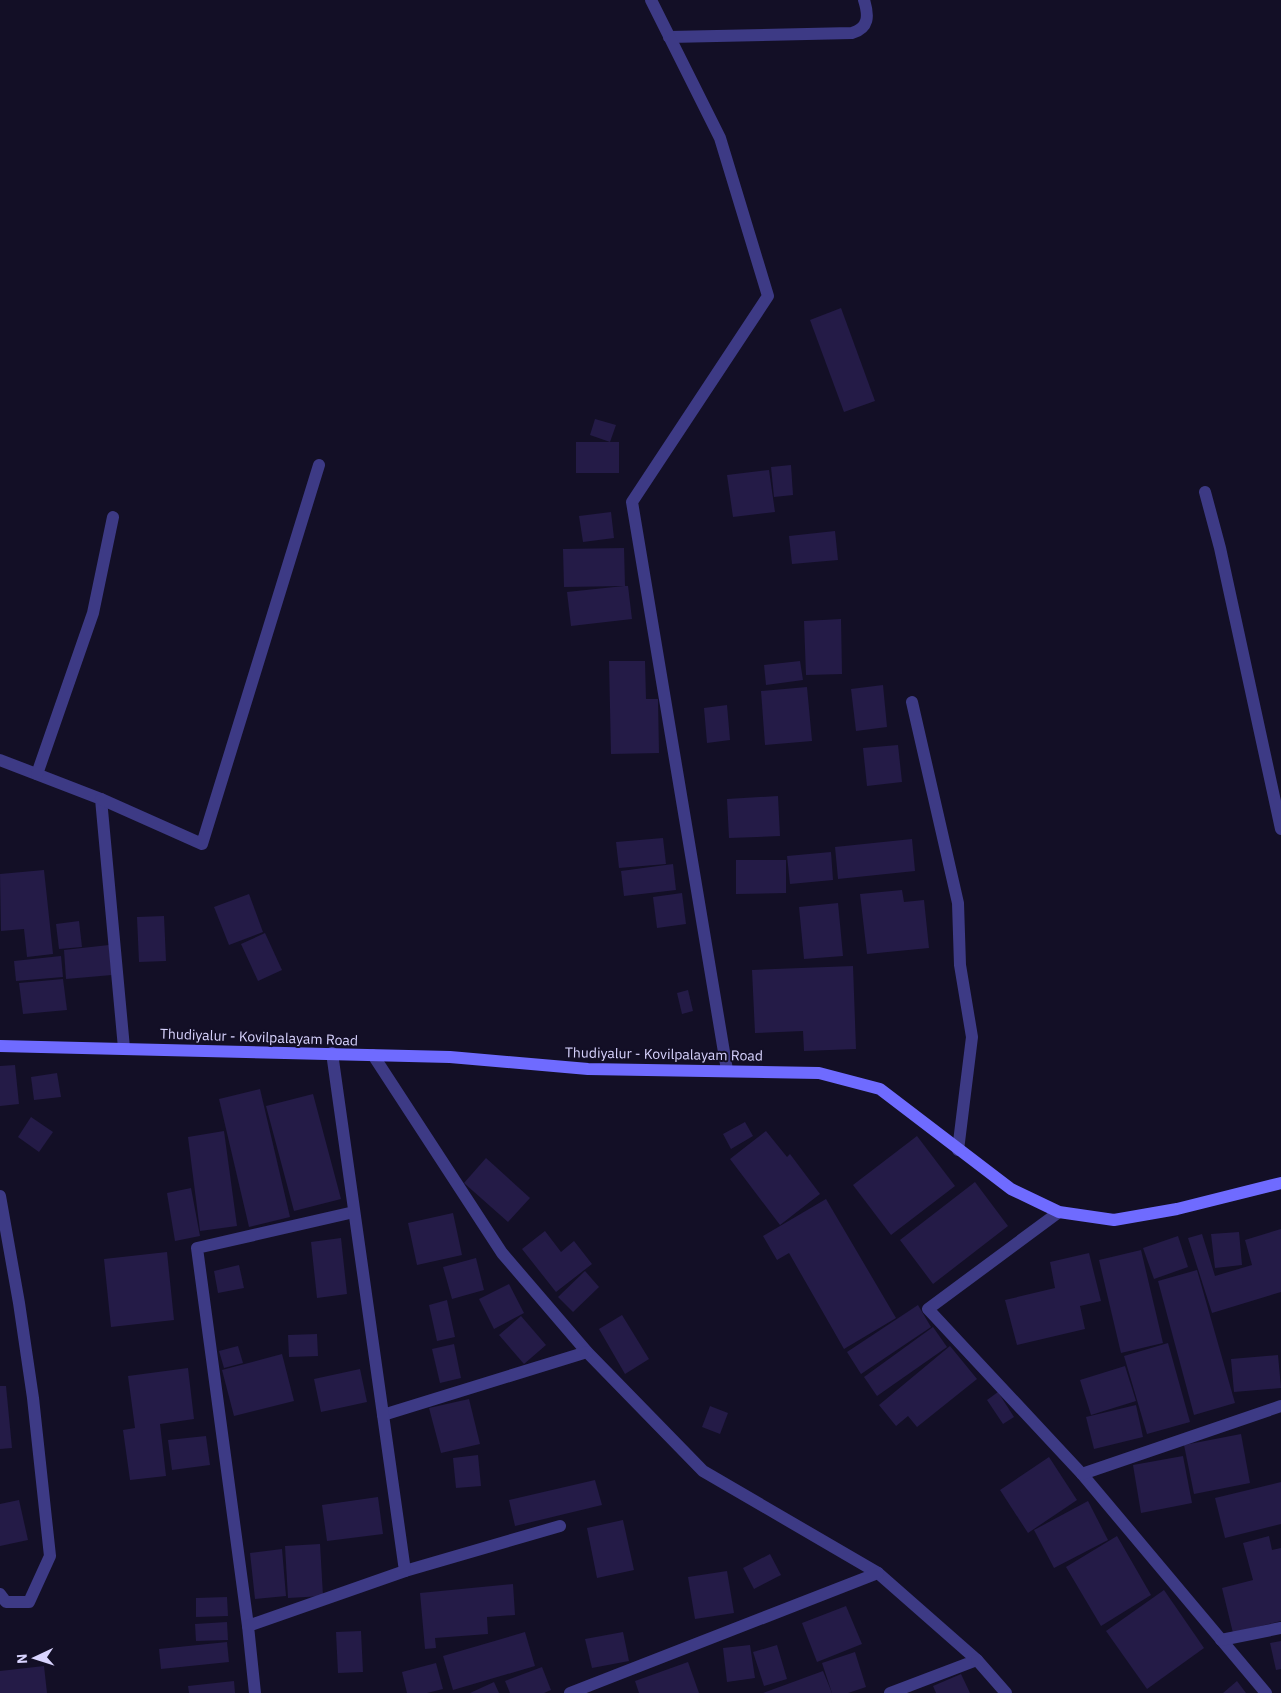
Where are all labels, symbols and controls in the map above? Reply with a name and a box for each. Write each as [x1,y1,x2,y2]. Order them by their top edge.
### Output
street label: Thudiyalur - Kovilpalayam Road [160,1025,358,1049]
street label: Thudiyalur - Kovilpalayam Road [565,1043,763,1065]
north arrow [10,1633,60,1683]
text: N [13,1653,31,1665]

